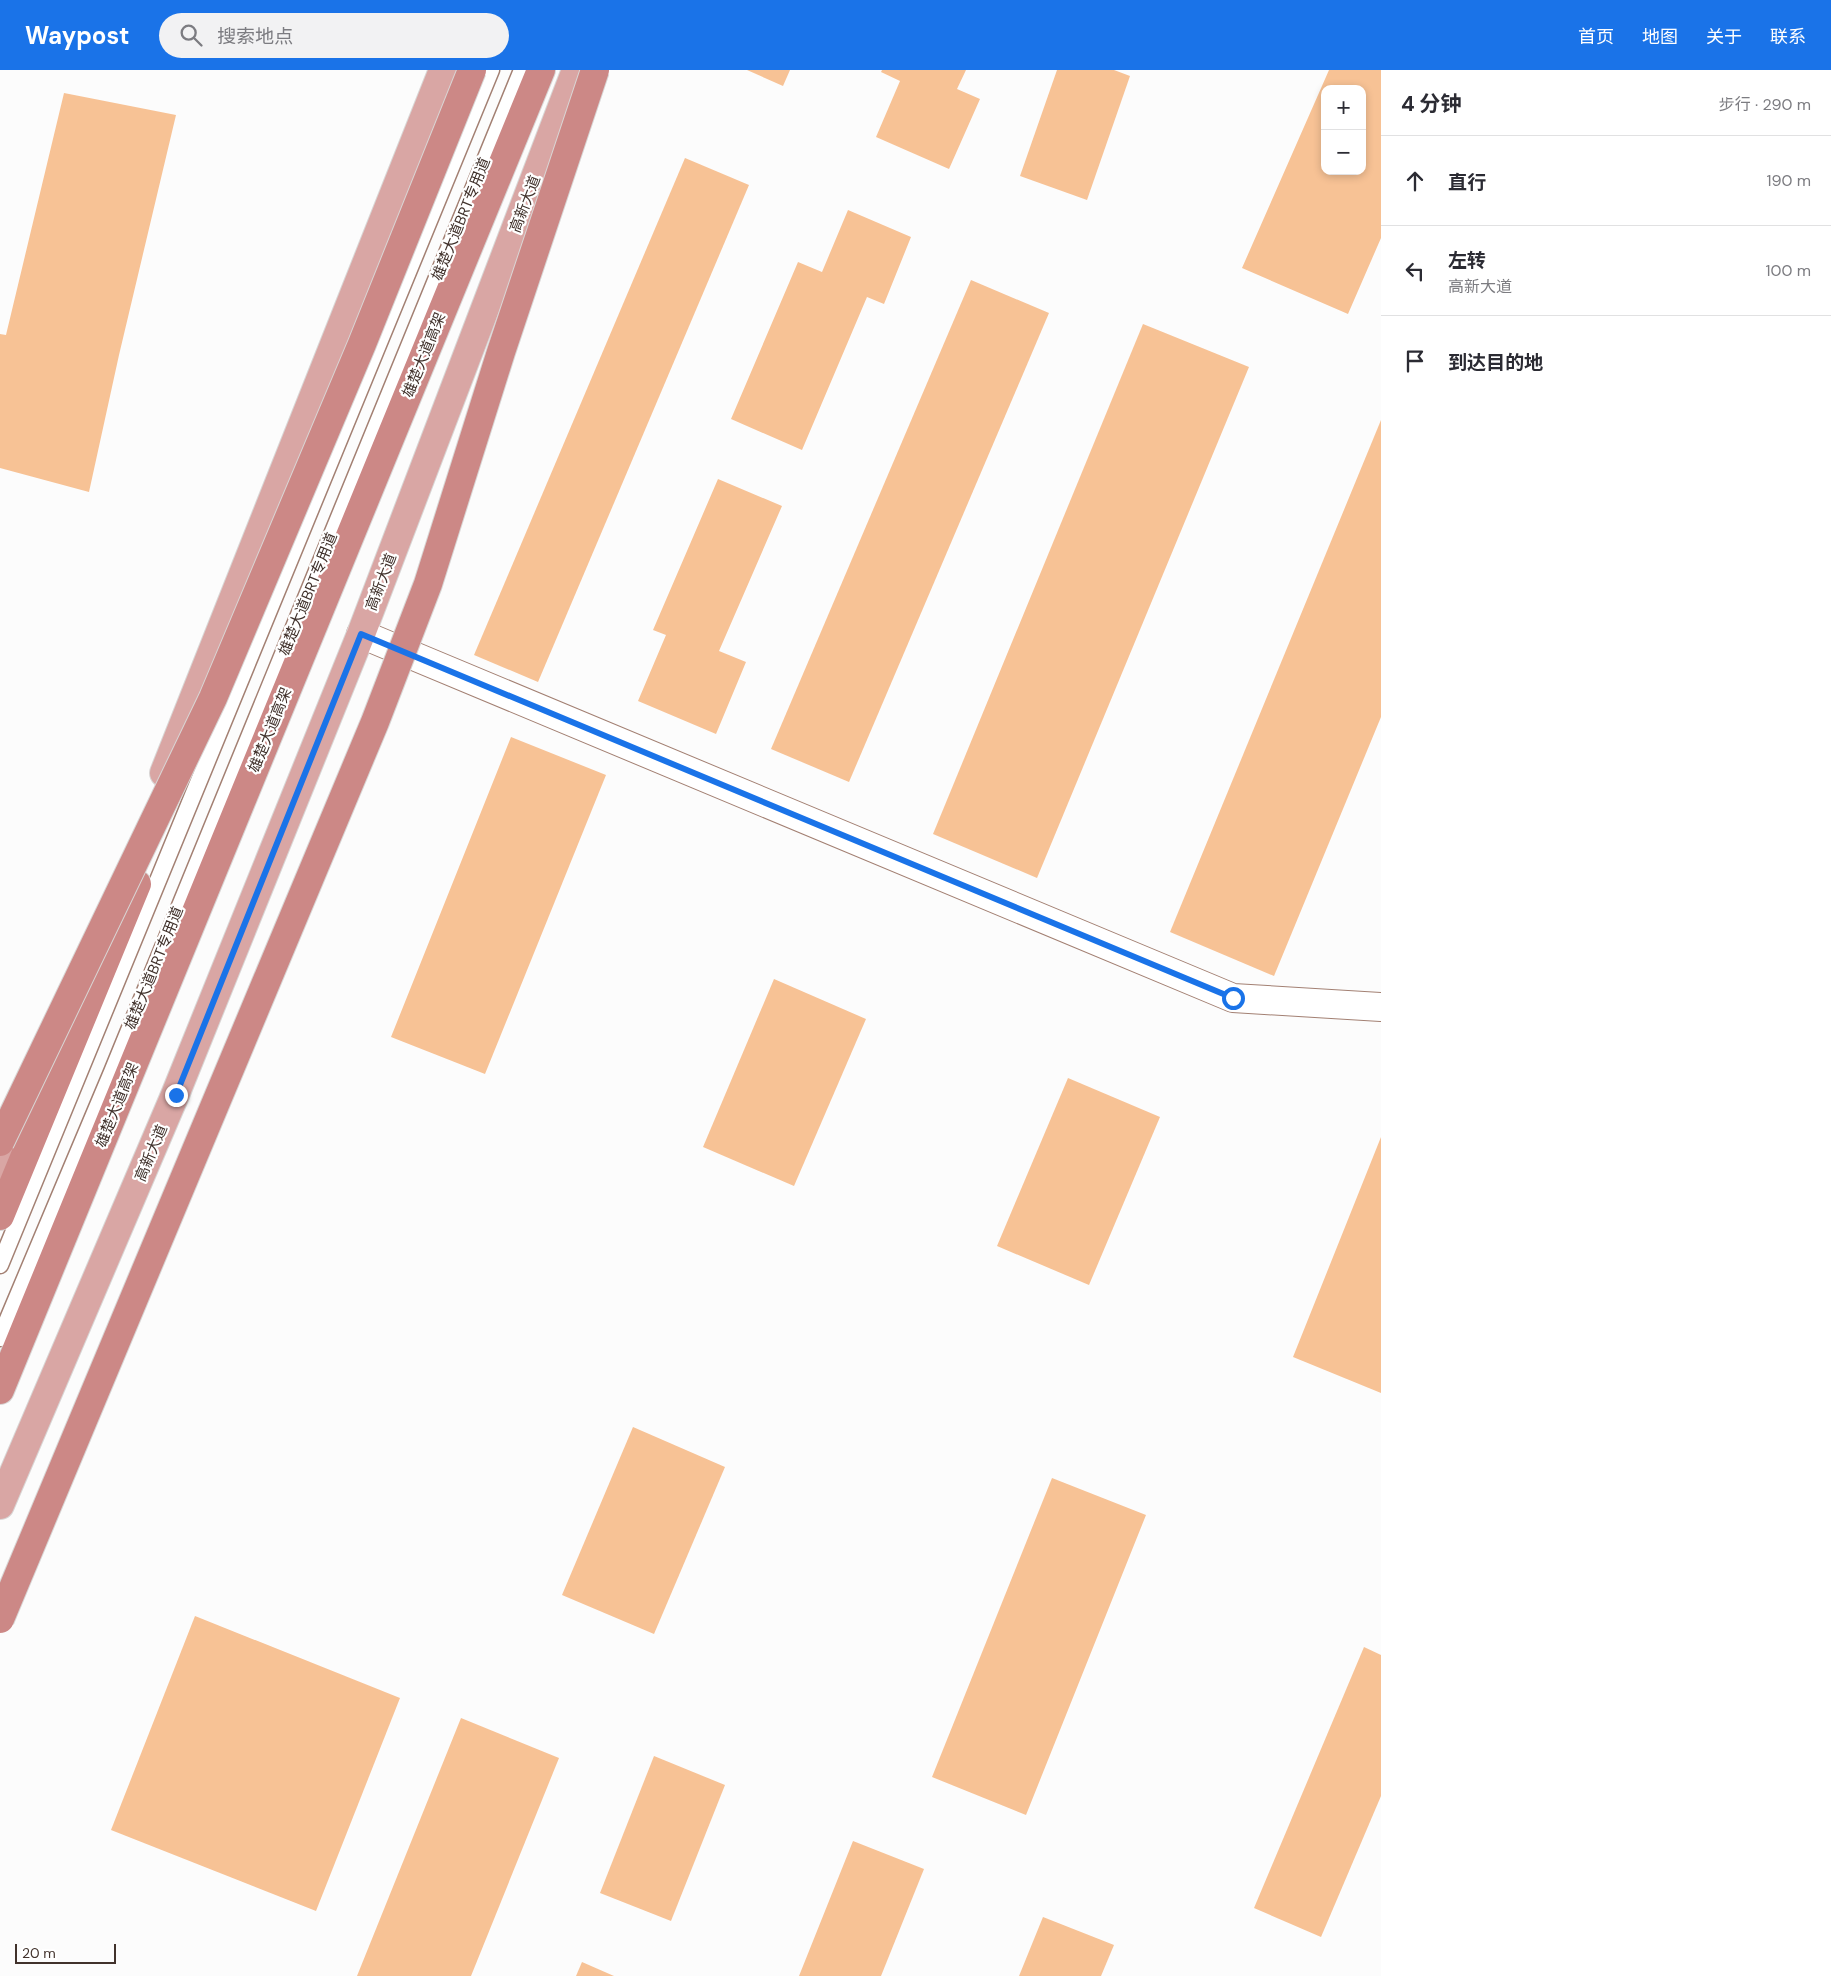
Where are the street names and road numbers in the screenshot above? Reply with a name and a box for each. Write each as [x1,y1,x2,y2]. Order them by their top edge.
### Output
street label: 雄楚大道BRT专用道 [427,154,495,284]
street label: 高新大道 [505,172,545,236]
street label: 雄楚大道高架 [398,310,450,400]
street label: 雄楚大道BRT专用道 [274,529,342,659]
street label: 高新大道 [361,550,401,614]
street label: 雄楚大道高架 [244,685,296,775]
street label: 雄楚大道BRT专用道 [120,903,188,1033]
street label: 雄楚大道高架 [91,1060,143,1150]
street label: 高新大道 [130,1121,172,1185]

